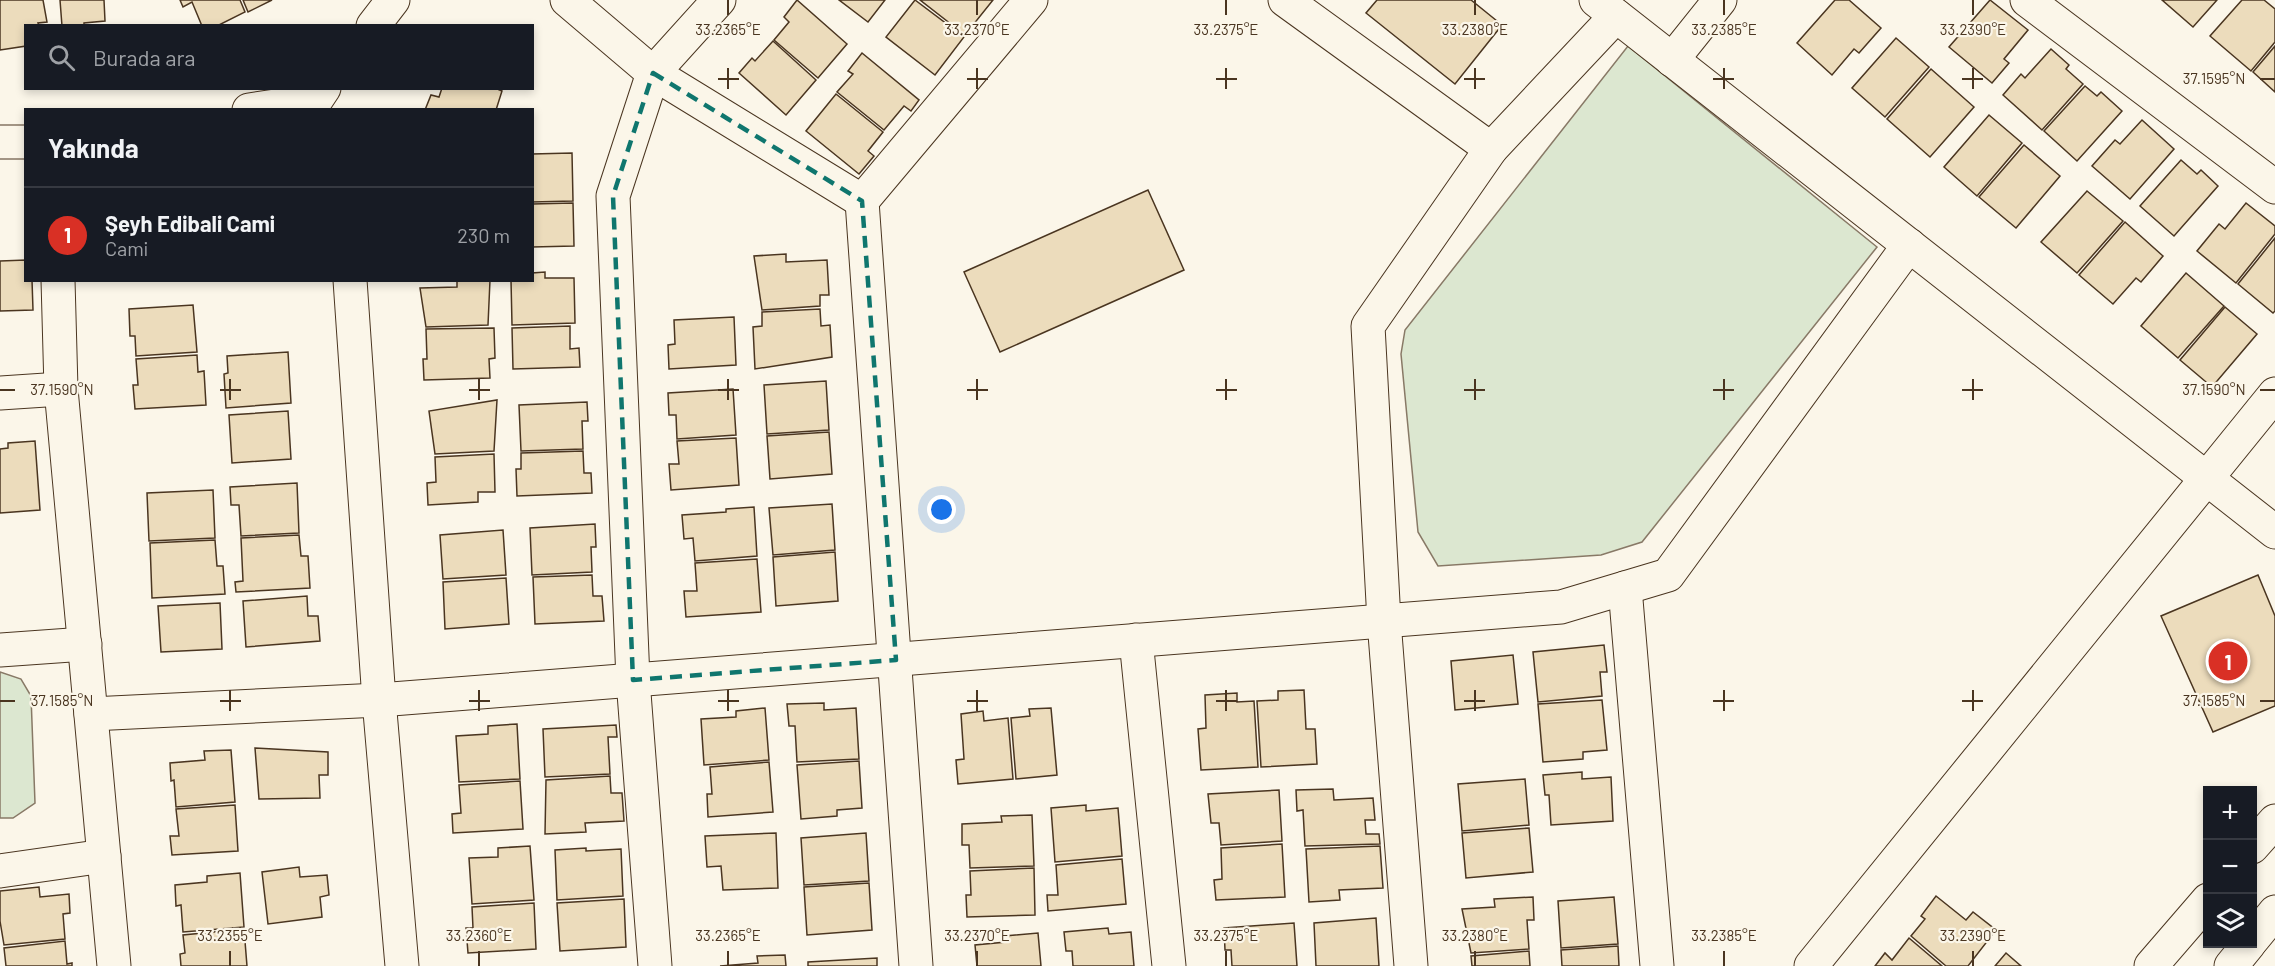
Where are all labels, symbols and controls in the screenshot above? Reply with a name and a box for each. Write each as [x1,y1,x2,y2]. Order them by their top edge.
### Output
text: 33.2365°E [695,20,761,38]
text: 33.2370°E [944,20,1010,38]
text: 33.2375°E [1194,20,1258,38]
text: 33.2380°E [1442,20,1508,38]
text: 33.2385°E [1691,20,1757,38]
text: 33.2390°E [1940,20,2006,38]
search box [24,24,534,90]
icon: search [45,41,78,74]
text: Burada ara [93,44,196,70]
text: 37.1595°N [2183,69,2245,87]
text: Yakında [48,132,139,163]
text: Şeyh Edibali Cami [105,210,275,236]
text: 1 [64,223,71,247]
text: 230 m [457,223,510,247]
text: Cami [105,236,148,260]
text: 37.1590°N [30,380,94,398]
text: 37.1590°N [2182,380,2246,398]
your location [927,495,956,524]
pin: 1 [2208,638,2248,684]
text: 37.1585°N [31,691,93,709]
text: 37.1585°N [2183,691,2245,709]
map controls [2203,786,2257,948]
button: + [2203,786,2257,840]
button: − [2203,840,2257,894]
button: layers [2203,894,2257,948]
text: 33.2355°E [197,926,263,944]
text: 33.2360°E [446,926,512,944]
text: 33.2365°E [695,926,761,944]
text: 33.2370°E [944,926,1010,944]
text: 33.2375°E [1194,926,1258,944]
text: 33.2380°E [1442,926,1508,944]
text: 33.2385°E [1691,926,1757,944]
text: 33.2390°E [1940,926,2006,944]

